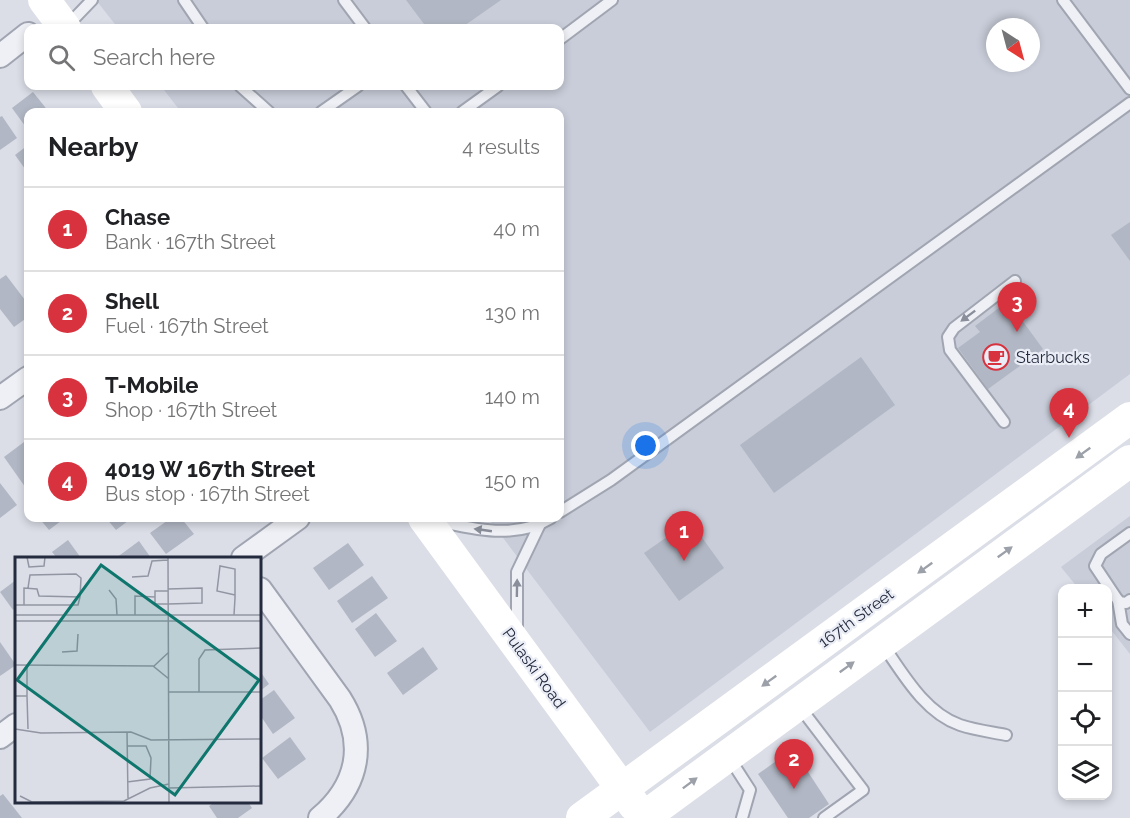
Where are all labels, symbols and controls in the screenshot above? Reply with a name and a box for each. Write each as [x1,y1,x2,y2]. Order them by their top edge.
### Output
north arrow [986,18,1040,72]
search box [24,24,564,90]
icon: search [45,41,78,74]
text: Search here [93,44,215,70]
text: Nearby [48,132,138,162]
text: 4 results [462,135,540,159]
text: Chase [105,204,170,230]
text: 1 [63,217,72,241]
text: 40 m [493,217,540,241]
text: Bank · 167th Street [105,230,276,254]
pin: 3 [998,282,1036,332]
text: Shell [105,288,159,314]
text: 2 [62,301,73,325]
text: 130 m [485,301,540,325]
one-way arrow [961,310,976,322]
text: Fuel · 167th Street [105,314,269,338]
cafe icon: Starbucks [981,342,1011,372]
place label: Starbucks [1016,348,1090,367]
text: T-Mobile [105,372,198,398]
text: 3 [62,385,73,409]
text: 140 m [485,385,540,409]
pin: 4 [1050,388,1088,438]
text: Shop · 167th Street [105,398,277,422]
your location [631,431,660,460]
one-way arrow [1075,446,1090,458]
text: 4019 W 167th Street [105,456,315,482]
text: 4 [62,469,73,493]
text: 150 m [485,469,540,493]
text: Bus stop · 167th Street [105,482,310,506]
pin: 1 [664,512,704,561]
one-way arrow [473,525,492,535]
one-way arrow [997,547,1012,559]
inset map [15,557,261,803]
one-way arrow [918,561,933,573]
one-way arrow [512,578,521,597]
street label: 167th Street [815,584,898,652]
map controls [1058,584,1112,800]
button: + [1058,584,1112,638]
street label: Pulaski Road [498,624,570,712]
button: − [1058,638,1112,692]
one-way arrow [839,661,855,673]
one-way arrow [762,675,777,687]
button: locate [1058,692,1112,746]
pin: 2 [774,740,814,789]
button: layers [1058,746,1112,800]
one-way arrow [682,777,698,789]

